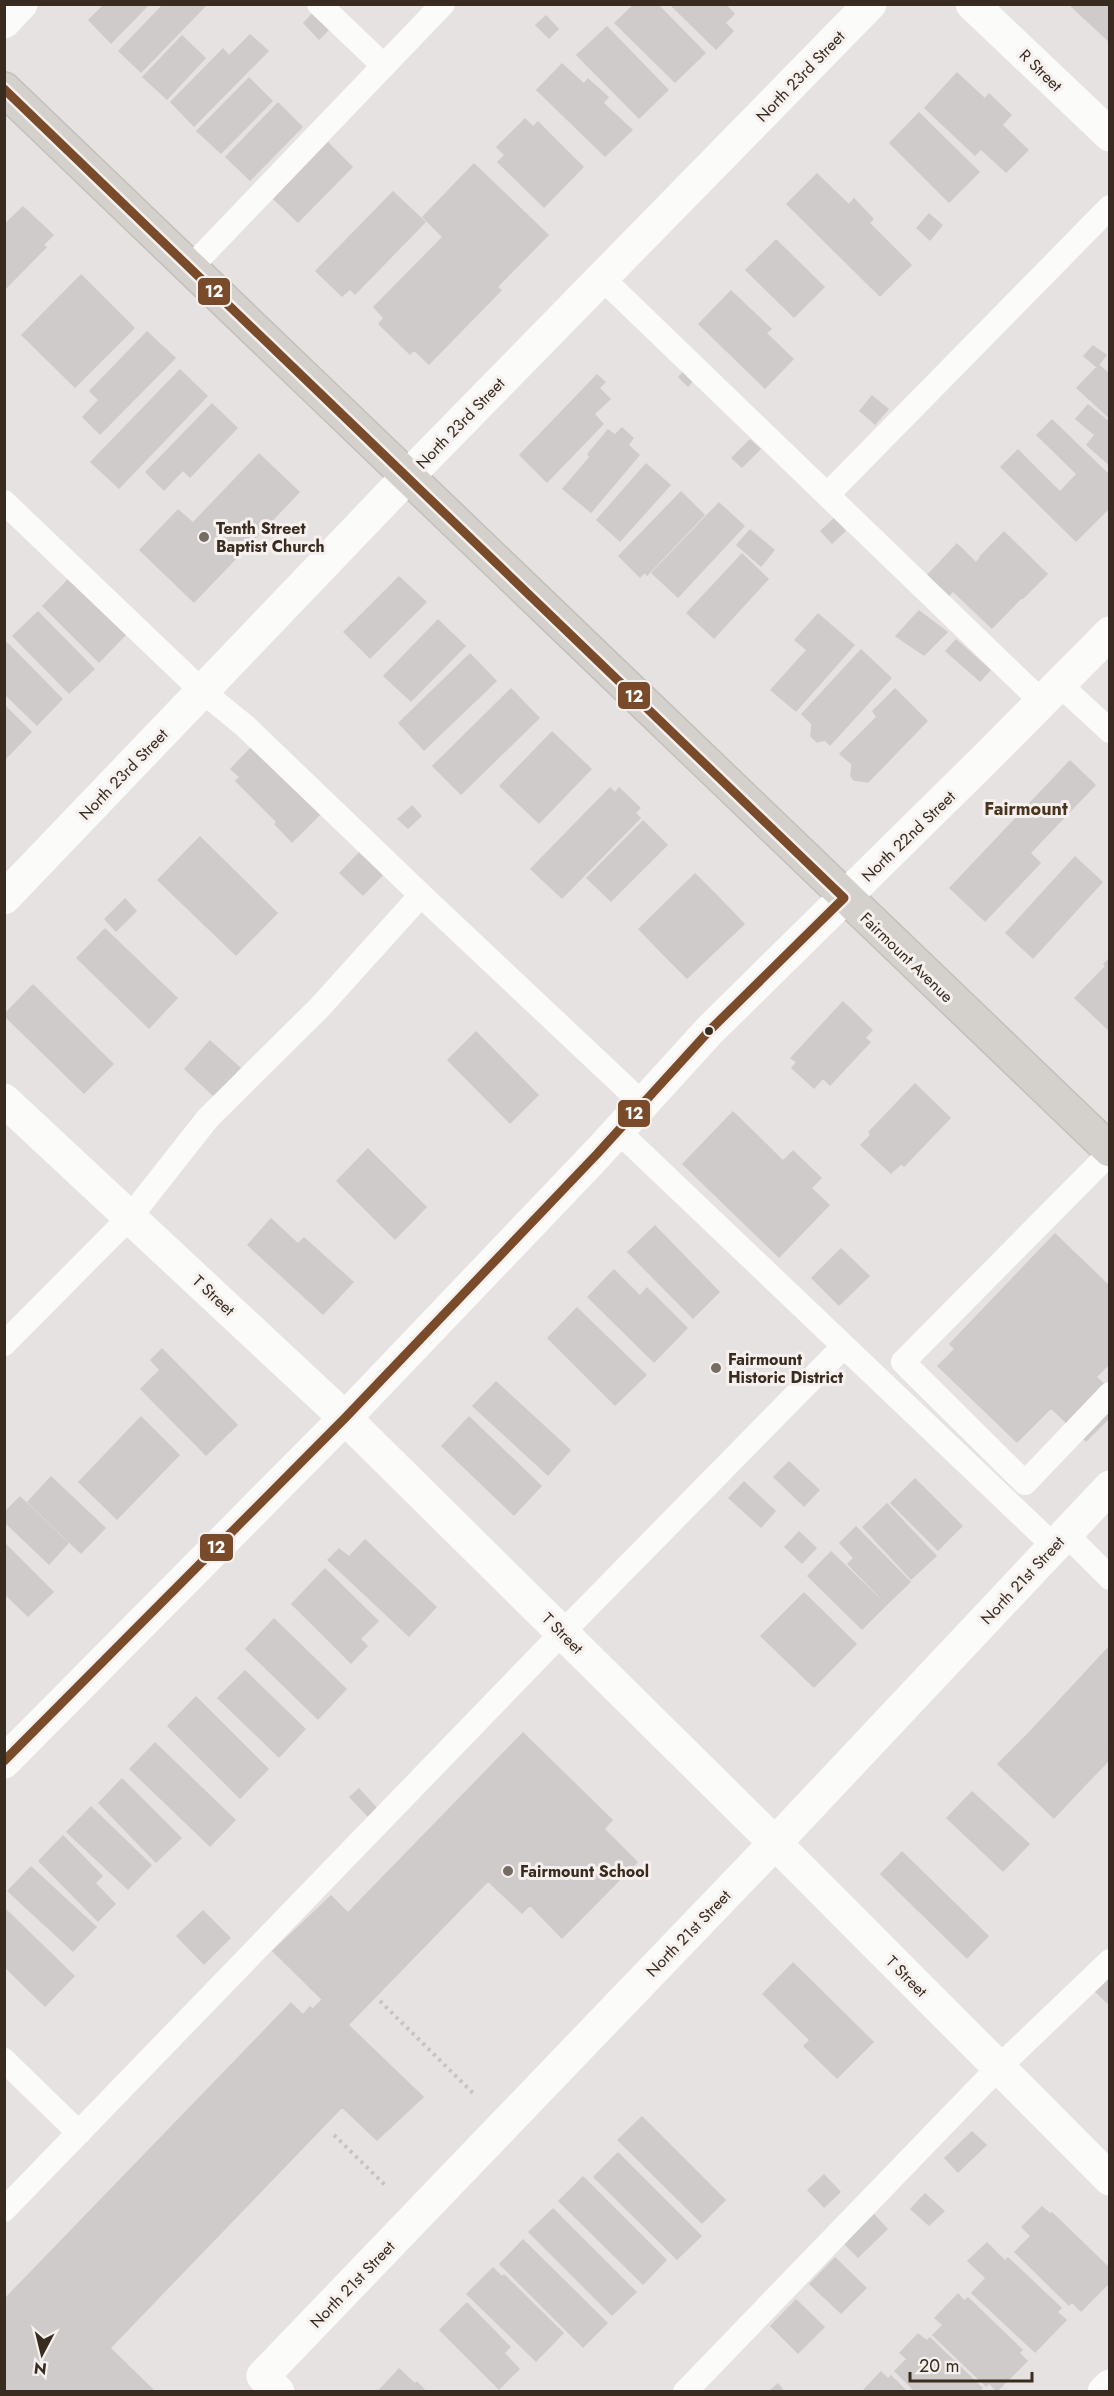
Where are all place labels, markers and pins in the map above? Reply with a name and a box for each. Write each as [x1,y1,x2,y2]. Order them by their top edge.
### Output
place label: Tenth Street Baptist Church [216,517,325,558]
marker: Tenth Street Baptist Church [197,530,211,544]
unlabelled marker [703,1025,715,1037]
place label: Fairmount Historic District [728,1348,844,1389]
marker: Fairmount Historic District [709,1361,723,1375]
place label: Fairmount School [520,1860,649,1883]
marker: Fairmount School [501,1864,515,1878]

